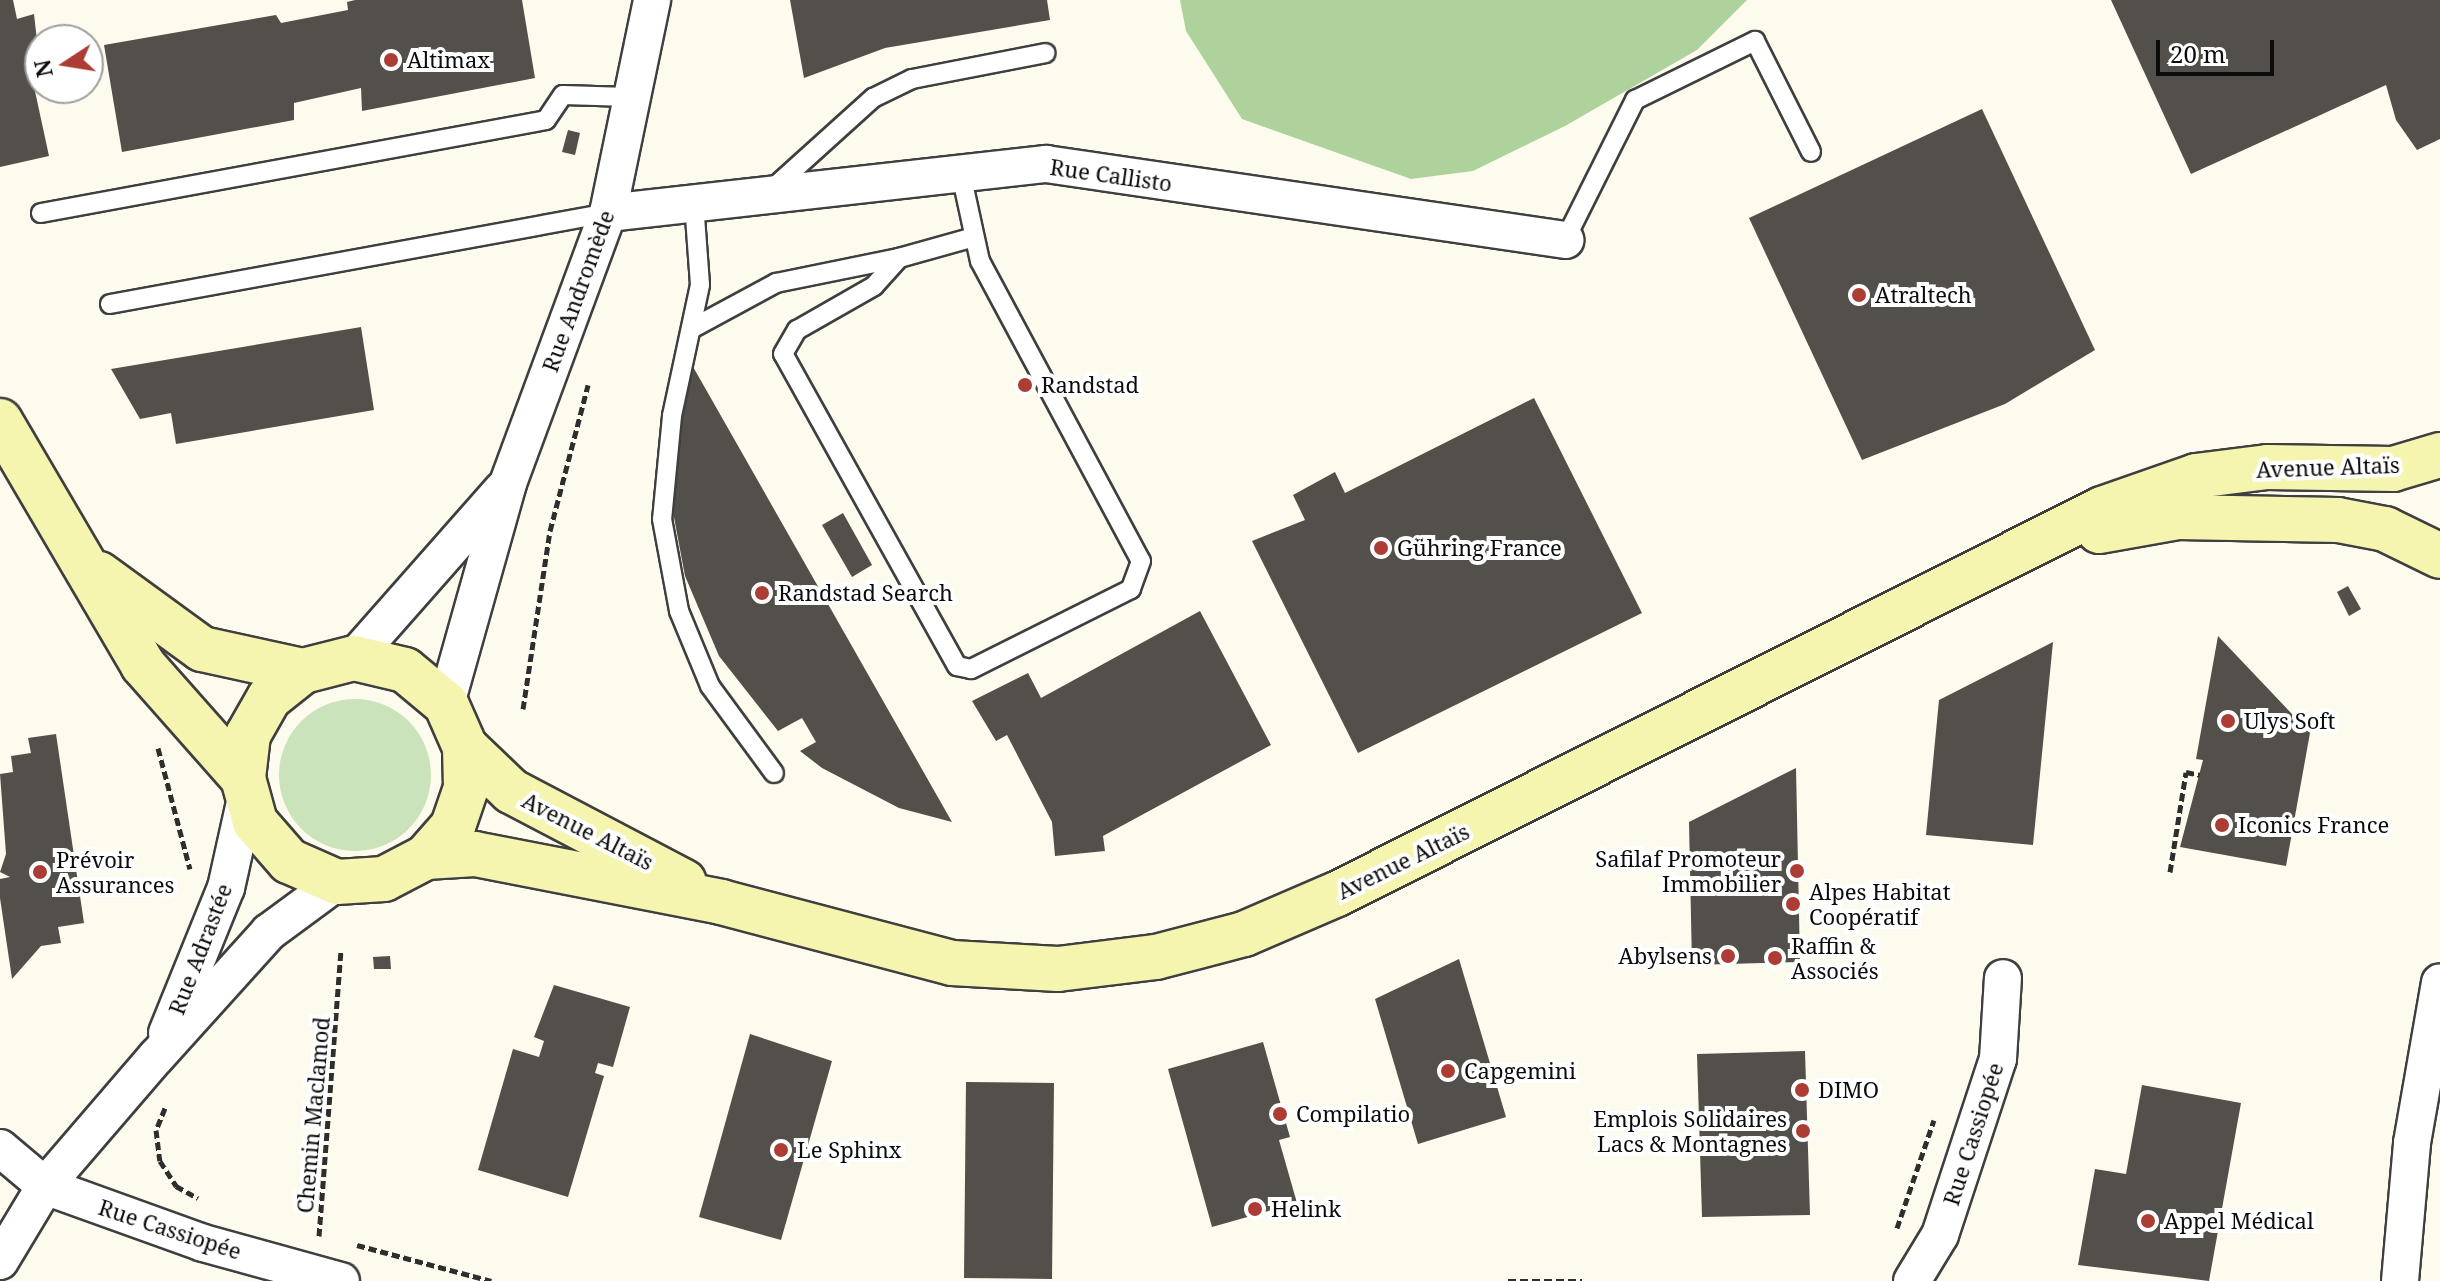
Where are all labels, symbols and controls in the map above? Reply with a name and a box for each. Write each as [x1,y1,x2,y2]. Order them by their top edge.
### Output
north arrow [24,24,104,104]
scale bar [2160,24,2278,74]
text: 20 m [2170,37,2226,70]
place label: Altimax [407,47,490,73]
marker: Altimax [382,51,400,69]
text: N [26,57,59,80]
street label: Rue Callisto [1048,153,1174,197]
street label: Rue Andromède [537,207,619,375]
place label: Atraltech [1875,282,1972,308]
marker: Atraltech [1850,286,1868,304]
place label: Randstad [1041,372,1139,398]
marker: Randstad [1016,376,1034,394]
street label: Avenue Altaïs [2256,451,2400,483]
place label: Gühring France [1397,535,1562,561]
marker: Gühring France [1372,539,1390,557]
place label: Randstad Search [778,580,953,606]
marker: Randstad Search [753,584,771,602]
place label: Ulys Soft [2244,708,2335,734]
marker: Ulys Soft [2219,712,2237,730]
street label: Avenue Altaïs [518,787,658,875]
place label: Iconics France [2238,812,2389,838]
marker: Iconics France [2213,816,2231,834]
street label: Avenue Altaïs [1333,818,1473,904]
place label: Safilaf Promoteur Immobilier [1595,845,1781,896]
place label: Prévoir Assurances [56,846,174,898]
marker: Safilaf Promoteur Immobilier [1788,862,1806,880]
marker: Prévoir Assurances [31,863,49,881]
place label: Alpes Habitat Coopératif [1809,878,1951,930]
street label: Rue Adrastée [163,880,237,1018]
marker: Alpes Habitat Coopératif [1784,895,1802,913]
place label: Raffin & Associés [1791,932,1879,984]
place label: Abylsens [1618,943,1712,969]
marker: Abylsens [1719,947,1737,965]
marker: Raffin & Associés [1766,949,1784,967]
street label: Chemin Maclamod [291,1016,335,1214]
place label: Capgemini [1464,1058,1576,1084]
street label: Rue Cassiopée [1938,1059,2008,1209]
marker: Capgemini [1439,1062,1457,1080]
place label: DIMO [1818,1077,1879,1103]
marker: DIMO [1793,1081,1811,1099]
place label: Compilatio [1296,1101,1410,1127]
marker: Compilatio [1271,1105,1289,1123]
place label: Emplois Solidaires Lacs & Montagnes [1593,1105,1787,1156]
marker: Emplois Solidaires Lacs & Montagnes [1794,1122,1812,1140]
place label: Le Sphinx [797,1137,902,1163]
marker: Le Sphinx [772,1141,790,1159]
street label: Rue Cassiopée [95,1194,245,1264]
place label: Helink [1271,1196,1341,1222]
marker: Helink [1246,1200,1264,1218]
place label: Appel Médical [2164,1208,2314,1234]
marker: Appel Médical [2139,1212,2157,1230]

